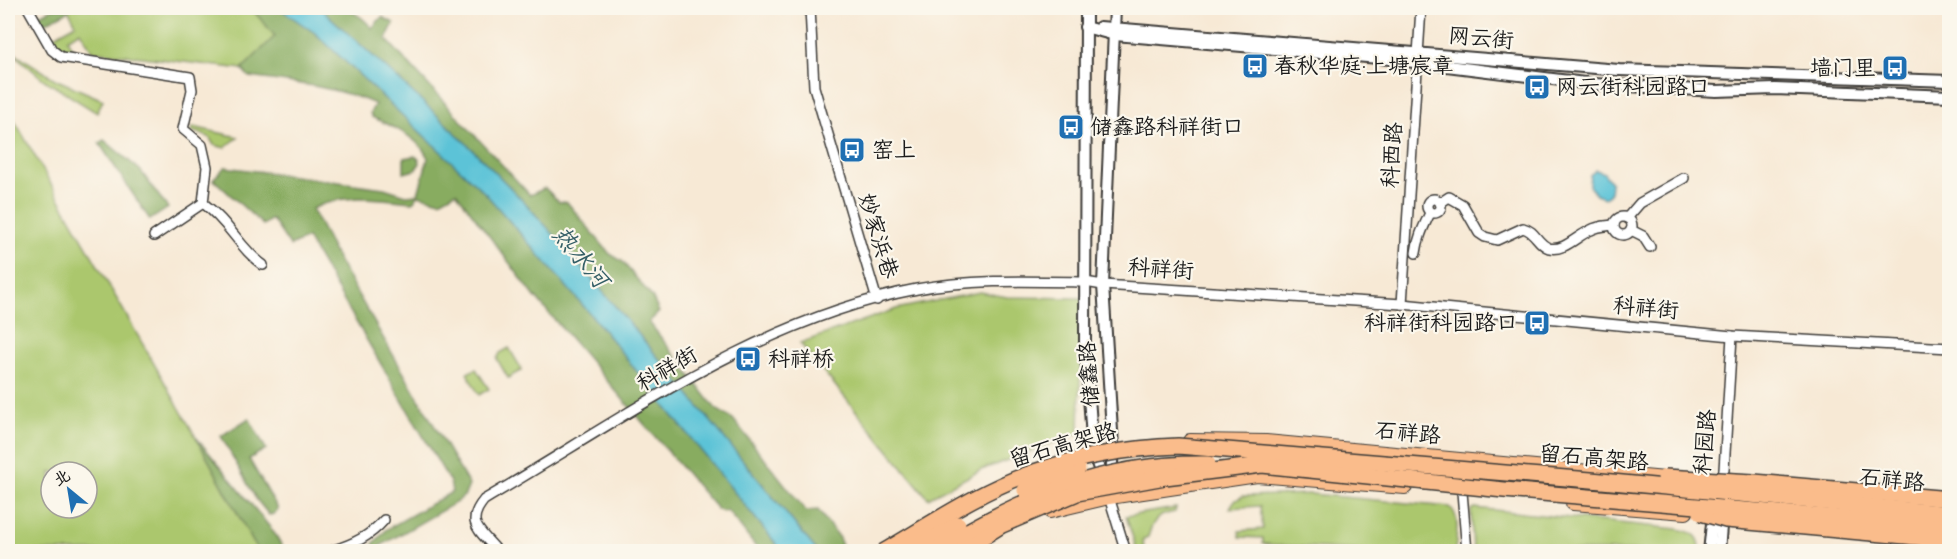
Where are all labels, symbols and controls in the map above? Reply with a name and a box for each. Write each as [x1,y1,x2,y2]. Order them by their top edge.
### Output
street label: 网云街 [1447,22,1515,54]
bus stop icon: 春秋华庭·上塘宸章 [1240,51,1270,81]
place label: 春秋华庭·上塘宸章 [1274,53,1454,79]
bus stop icon: 墙门里 [1880,53,1910,83]
place label: 墙门里 [1810,55,1876,81]
bus stop icon: 网云街科园路口 [1522,72,1552,102]
place label: 网云街科园路口 [1556,74,1710,100]
bus stop icon: 储鑫路科祥街口 [1056,112,1086,142]
place label: 储鑫路科祥街口 [1090,114,1244,140]
street label: 科西路 [1377,121,1407,189]
bus stop icon: 窑上 [837,135,867,165]
place label: 窑上 [872,137,916,163]
street label: 妙家浜巷 [853,190,903,282]
water label: 热水河 [547,220,617,297]
street label: 科祥街 [1127,254,1195,284]
street label: 科祥街 [1612,292,1680,324]
bus stop icon: 科祥街科园路口 [1522,308,1552,338]
place label: 科祥街科园路口 [1364,310,1518,336]
street label: 储鑫路 [1074,340,1104,408]
street label: 科祥街 [632,341,702,397]
bus stop icon: 科祥桥 [733,344,763,374]
place label: 科祥桥 [768,346,834,372]
street label: 科园路 [1689,408,1721,476]
street label: 留石高架路 [1007,417,1119,473]
street label: 石祥路 [1374,417,1442,449]
street label: 留石高架路 [1538,440,1650,476]
north arrow [39,460,99,520]
street label: 石祥路 [1858,464,1926,496]
text: 北 [51,466,73,490]

